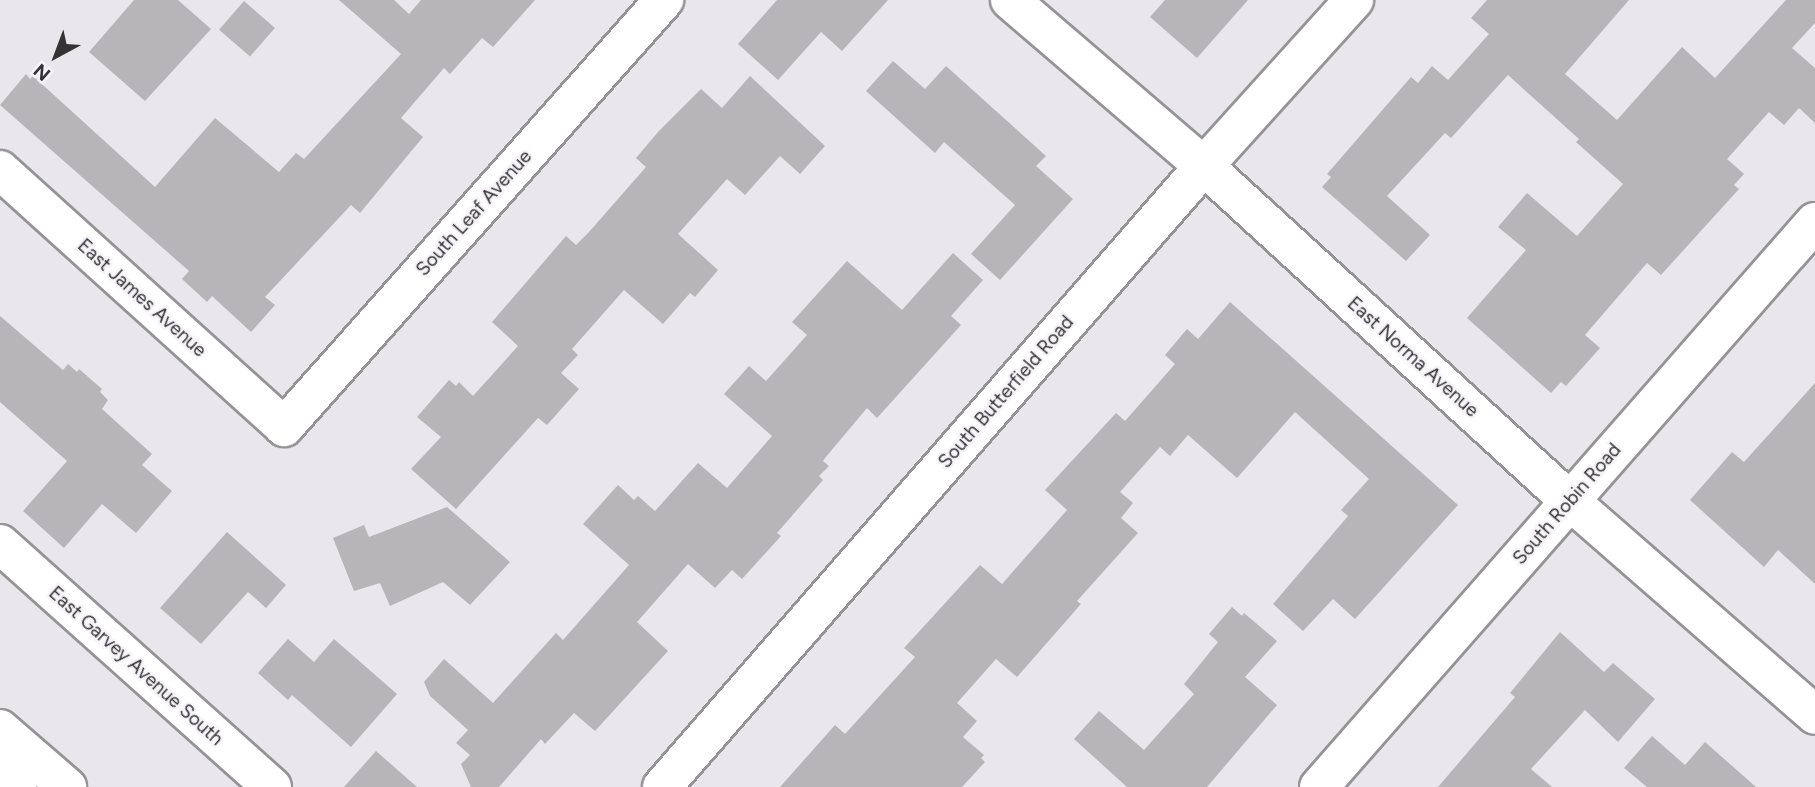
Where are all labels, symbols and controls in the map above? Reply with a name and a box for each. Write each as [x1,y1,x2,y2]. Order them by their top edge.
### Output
north arrow [21,21,91,91]
text: N [29,59,55,86]
street label: South Leaf Avenue [411,145,537,281]
street label: East James Avenue [73,234,211,362]
street label: East Norma Avenue [1343,292,1483,422]
street label: South Butterfield Road [934,311,1078,473]
street label: South Robin Road [1508,439,1626,569]
street label: East Garvey Avenue South [44,582,228,750]

